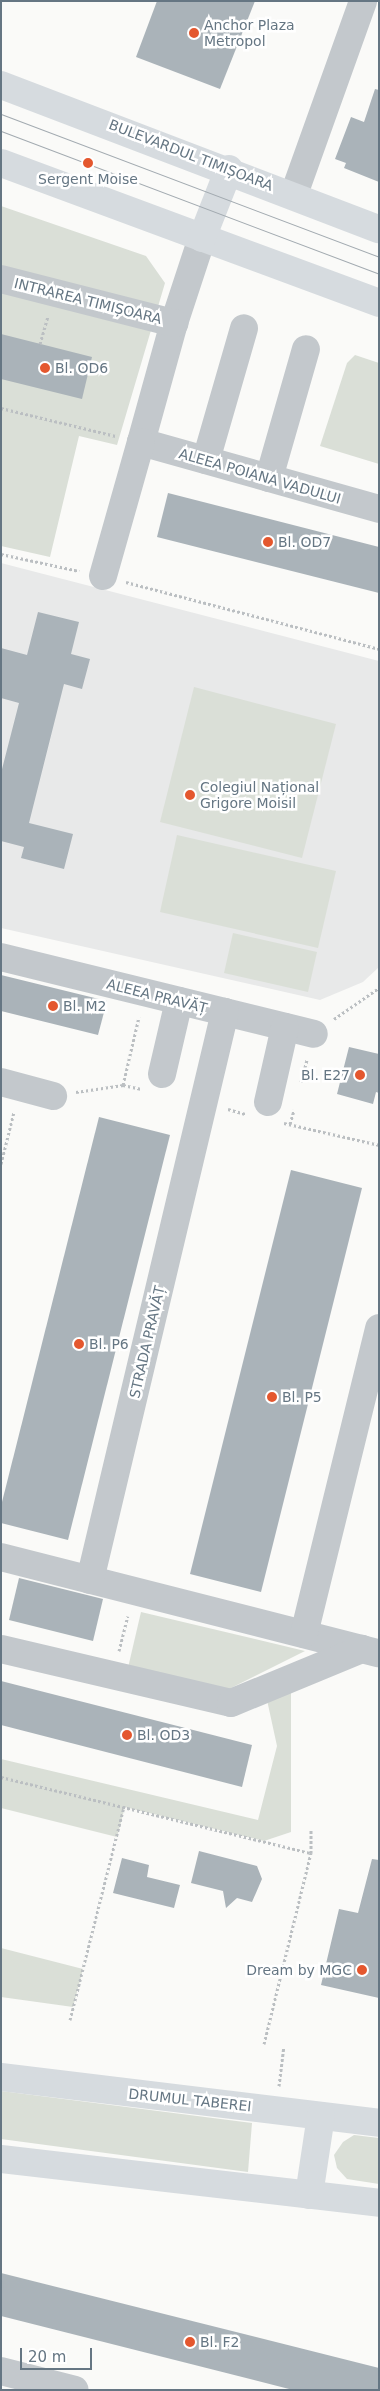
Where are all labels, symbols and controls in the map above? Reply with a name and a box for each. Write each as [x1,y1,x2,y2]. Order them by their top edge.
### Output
place label: Anchor Plaza Metropol [204,17,295,49]
marker: Anchor Plaza Metropol [188,27,200,39]
street label: BULEVARDUL TIMIȘOARA [106,116,276,194]
marker: Sergent Moise [82,157,94,169]
place label: Sergent Moise [38,171,138,187]
street label: INTRAREA TIMIȘOARA [13,275,163,327]
place label: Bl. OD6 [55,360,108,376]
marker: Bl. OD6 [39,362,51,374]
street label: ALEEA POIANA VADULUI [177,445,343,507]
place label: Bl. OD7 [278,534,331,550]
marker: Bl. OD7 [262,536,274,548]
place label: Colegiul Național Grigore Moisil [200,779,319,812]
marker: Colegiul Național Grigore Moisil [184,789,196,801]
street label: ALEEA PRAVĂȚ [105,975,209,1017]
place label: Bl. M2 [63,998,106,1014]
marker: Bl. M2 [47,1000,59,1012]
place label: Bl. E27 [301,1067,350,1083]
marker: Bl. E27 [354,1069,366,1081]
street label: STRADA PRAVĂȚ [126,1284,168,1400]
place label: Bl. P6 [89,1336,129,1352]
marker: Bl. P6 [73,1338,85,1350]
place label: Bl. P5 [282,1389,322,1405]
marker: Bl. P5 [266,1391,278,1403]
place label: Bl. OD3 [137,1727,190,1743]
marker: Bl. OD3 [121,1729,133,1741]
place label: Dream by MGC [246,1962,352,1978]
marker: Dream by MGC [356,1964,368,1976]
street label: DRUMUL TABEREI [128,2085,252,2115]
place label: Bl. F2 [200,2334,239,2350]
marker: Bl. F2 [184,2336,196,2348]
scale bar [22,2338,95,2370]
text: 20 m [28,2348,66,2366]

